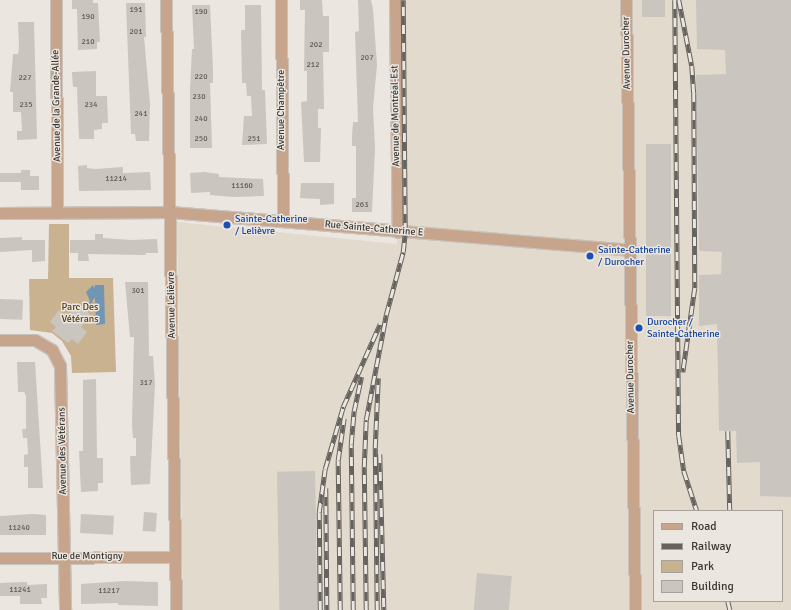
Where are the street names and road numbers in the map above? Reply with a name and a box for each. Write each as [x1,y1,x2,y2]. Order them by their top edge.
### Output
street label: Avenue Durocher [620,16,634,90]
street label: Avenue de la Grande-Allée [50,50,64,162]
street label: Avenue de Montréal-Est [389,65,403,167]
street label: Avenue Champêtre [276,70,288,150]
street label: Rue Sainte-Catherine E [324,219,424,239]
street label: Avenue Lelièvre [165,271,179,339]
street label: Avenue Durocher [624,340,638,414]
street label: Avenue des Vétérans [56,407,70,495]
street label: Rue de Montigny [51,551,123,563]

